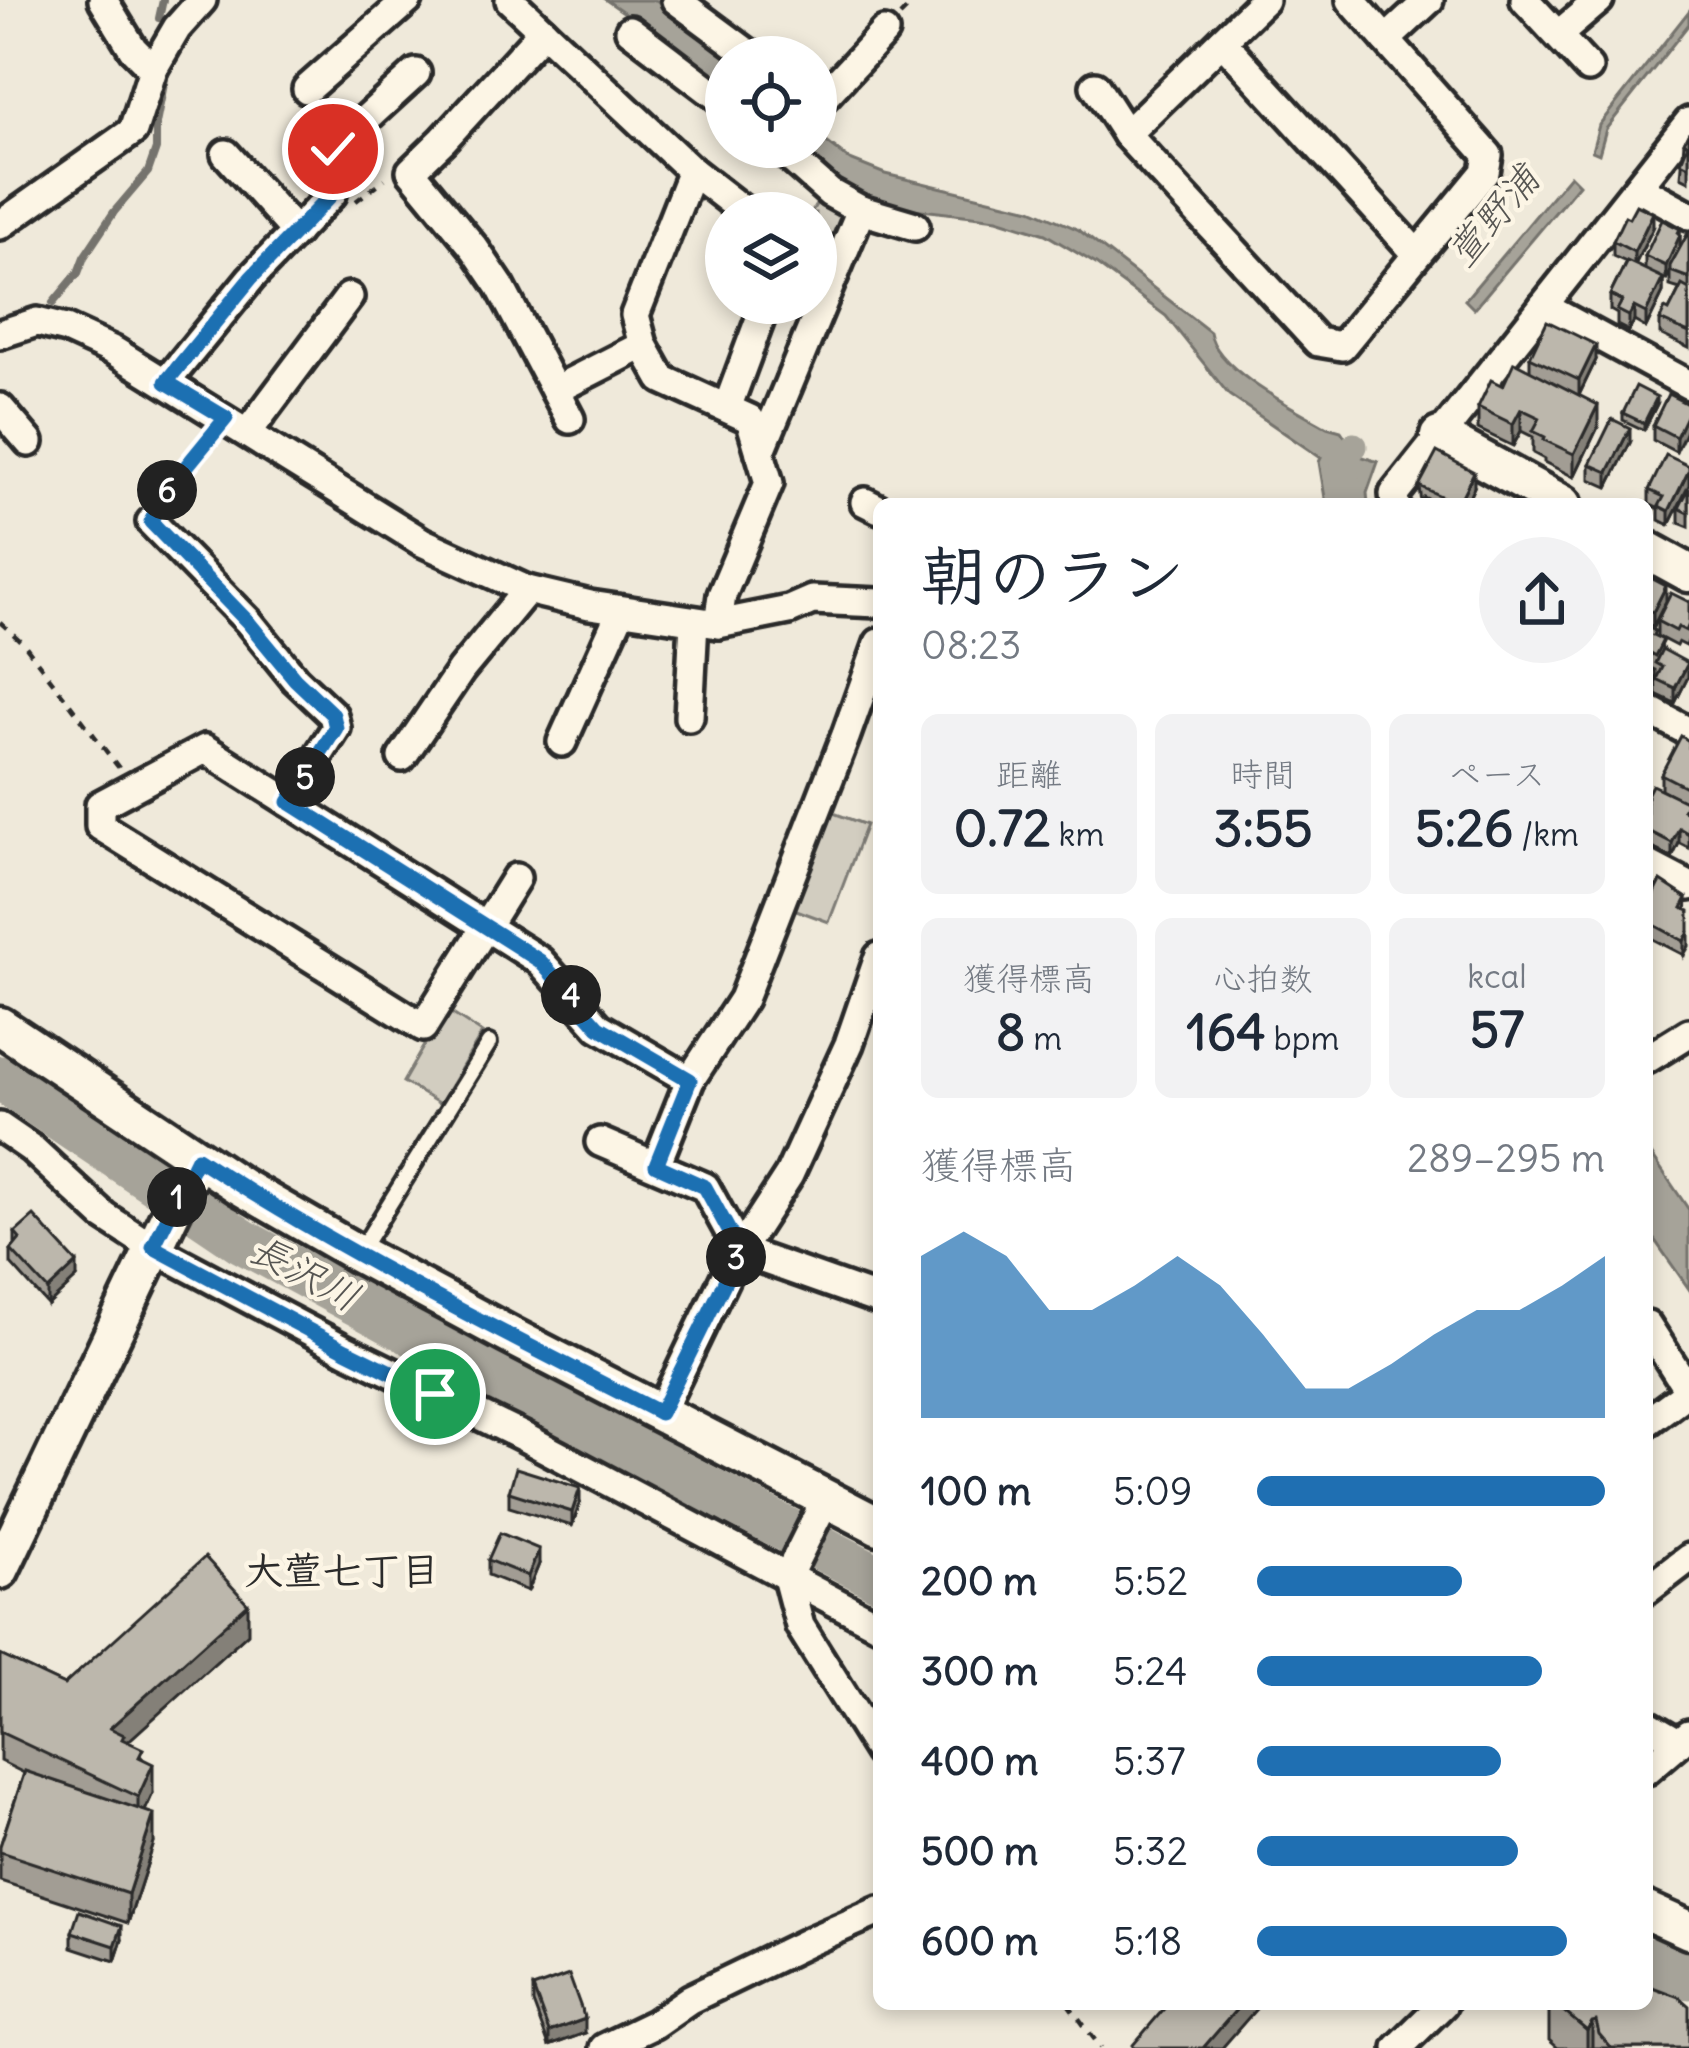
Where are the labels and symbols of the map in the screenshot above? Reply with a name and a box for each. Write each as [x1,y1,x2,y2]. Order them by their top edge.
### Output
pin [282,98,384,200]
water label: 萱野浦 [1437,152,1552,277]
pin: 6 [137,460,197,520]
pin: 5 [275,747,335,807]
pin: 4 [541,965,601,1025]
pin: 1 [147,1167,207,1227]
water label: 長沢川 [242,1224,368,1322]
pin: 3 [706,1227,766,1287]
pin [384,1343,486,1445]
district label: 大萱七丁目 [244,1546,440,1595]

